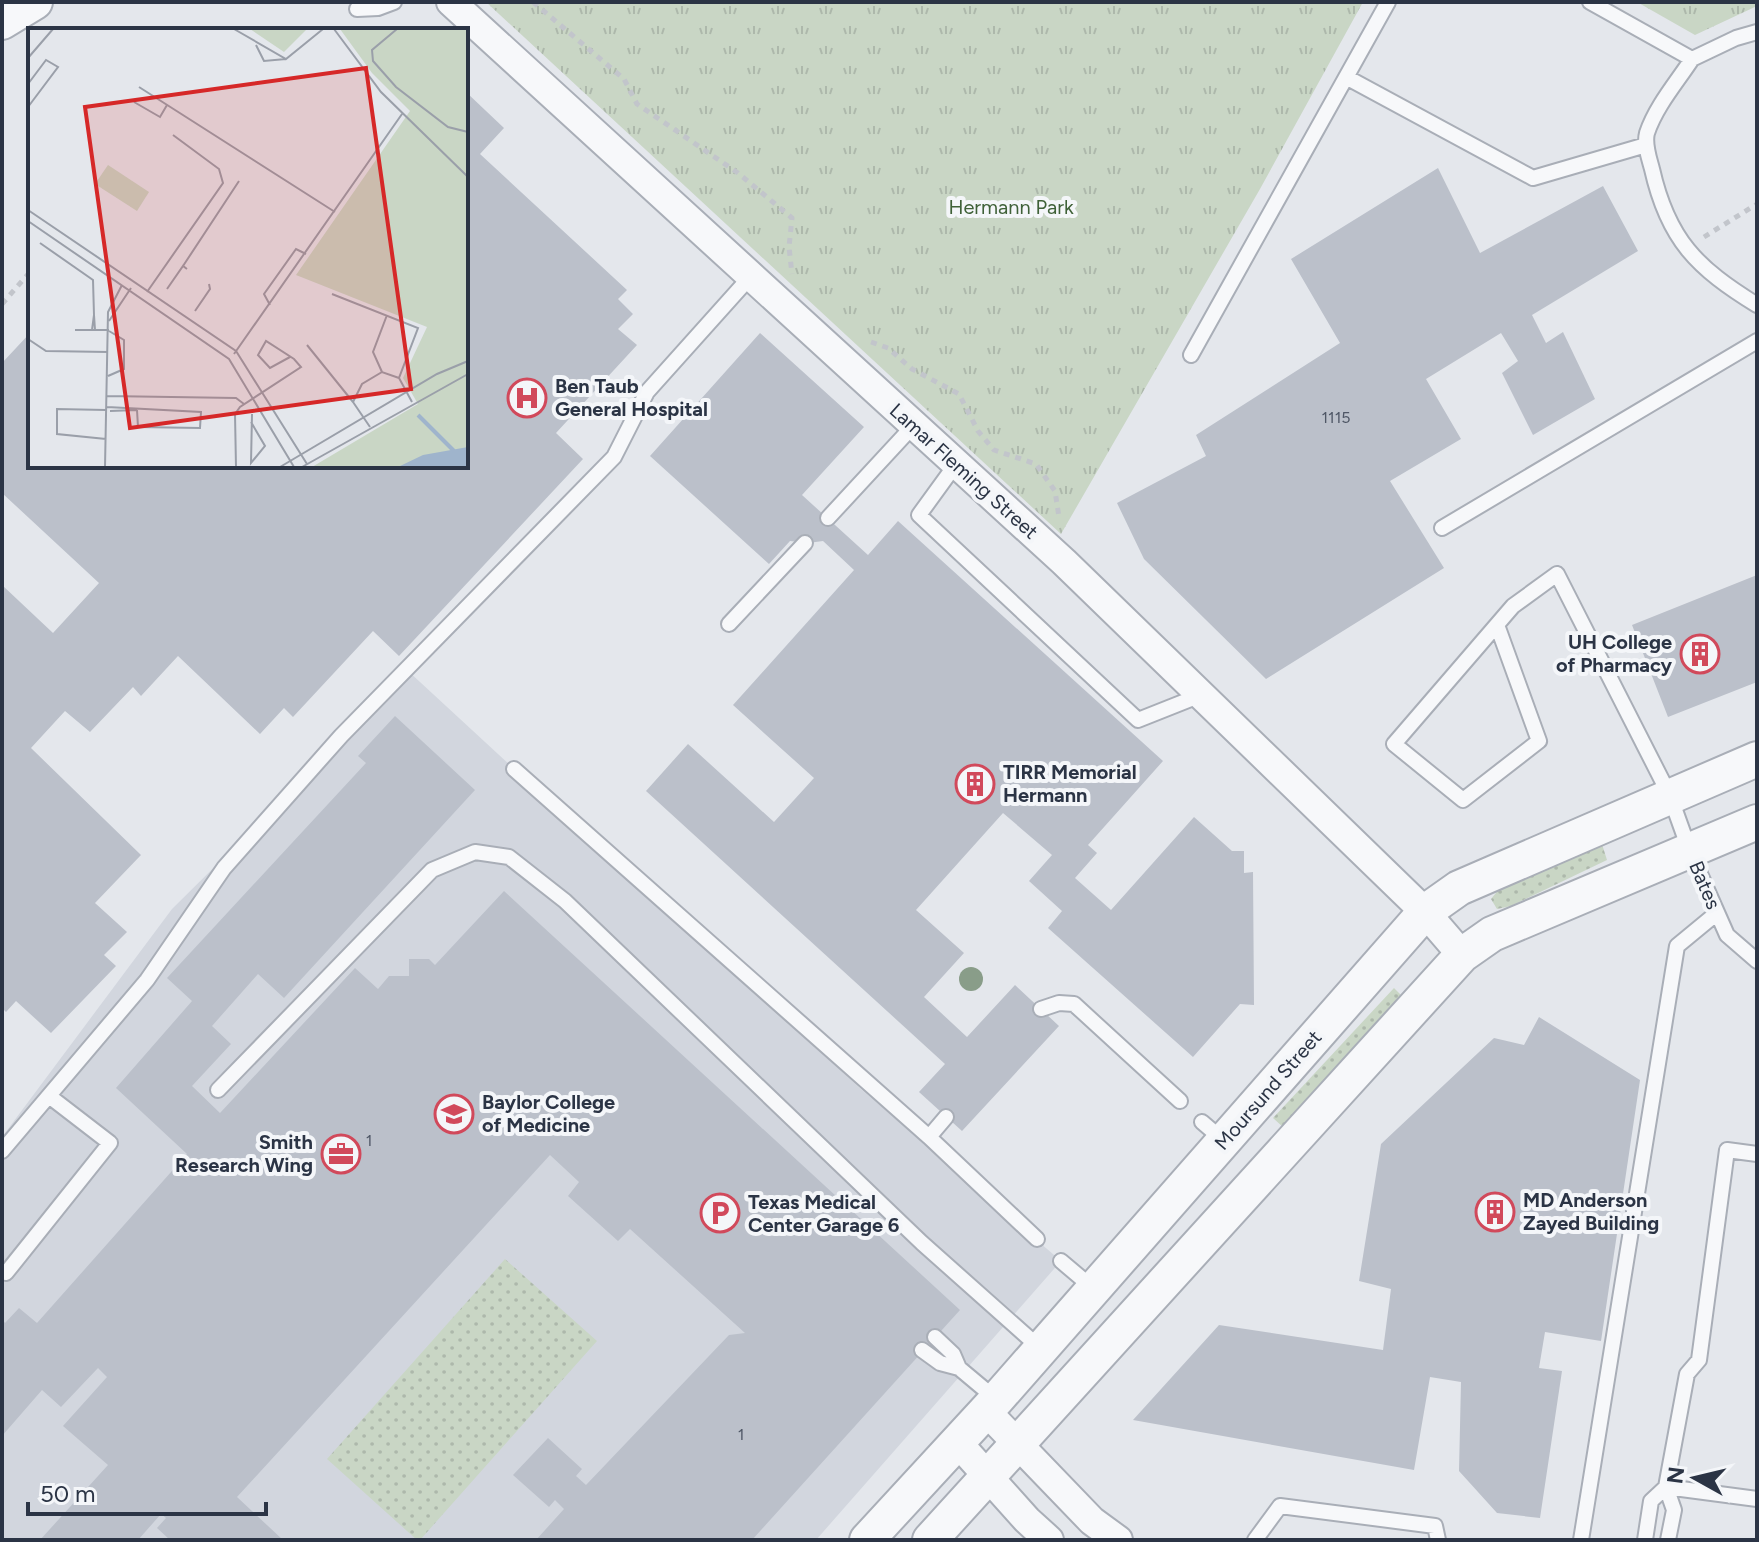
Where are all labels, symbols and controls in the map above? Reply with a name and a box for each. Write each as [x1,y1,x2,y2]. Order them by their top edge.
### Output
inset map [28,28,468,468]
park label: Hermann Park [948,195,1074,219]
place label: Ben Taub General Hospital [555,374,708,421]
hospital icon: Ben Taub General Hospital [506,377,548,419]
street label: Lamar Fleming Street [885,398,1043,544]
house number: 1115 [1321,408,1351,427]
place label: UH College of Pharmacy [1556,630,1672,677]
building icon: UH College of Pharmacy [1679,633,1721,675]
place label: TIRR Memorial Hermann [1003,760,1137,807]
building icon: TIRR Memorial Hermann [954,763,996,805]
street label: Bates [1684,857,1726,913]
street label: Moursund Street [1209,1025,1327,1155]
place label: Baylor College of Medicine [482,1090,615,1137]
school or university icon: Baylor College of Medicine [433,1093,475,1135]
place label: Smith Research Wing [175,1130,313,1177]
house number: 1 [366,1131,372,1150]
office icon: Smith Research Wing [320,1133,362,1175]
place label: MD Anderson Zayed Building [1523,1188,1659,1235]
place label: Texas Medical Center Garage 6 [748,1190,899,1237]
building icon: MD Anderson Zayed Building [1474,1191,1516,1233]
parking icon: Texas Medical Center Garage 6 [699,1192,741,1234]
house number: 1 [738,1425,744,1444]
north arrow [1655,1438,1735,1518]
text: N [1661,1465,1690,1486]
scale bar [28,1466,266,1516]
text: 50 m [40,1479,96,1508]

